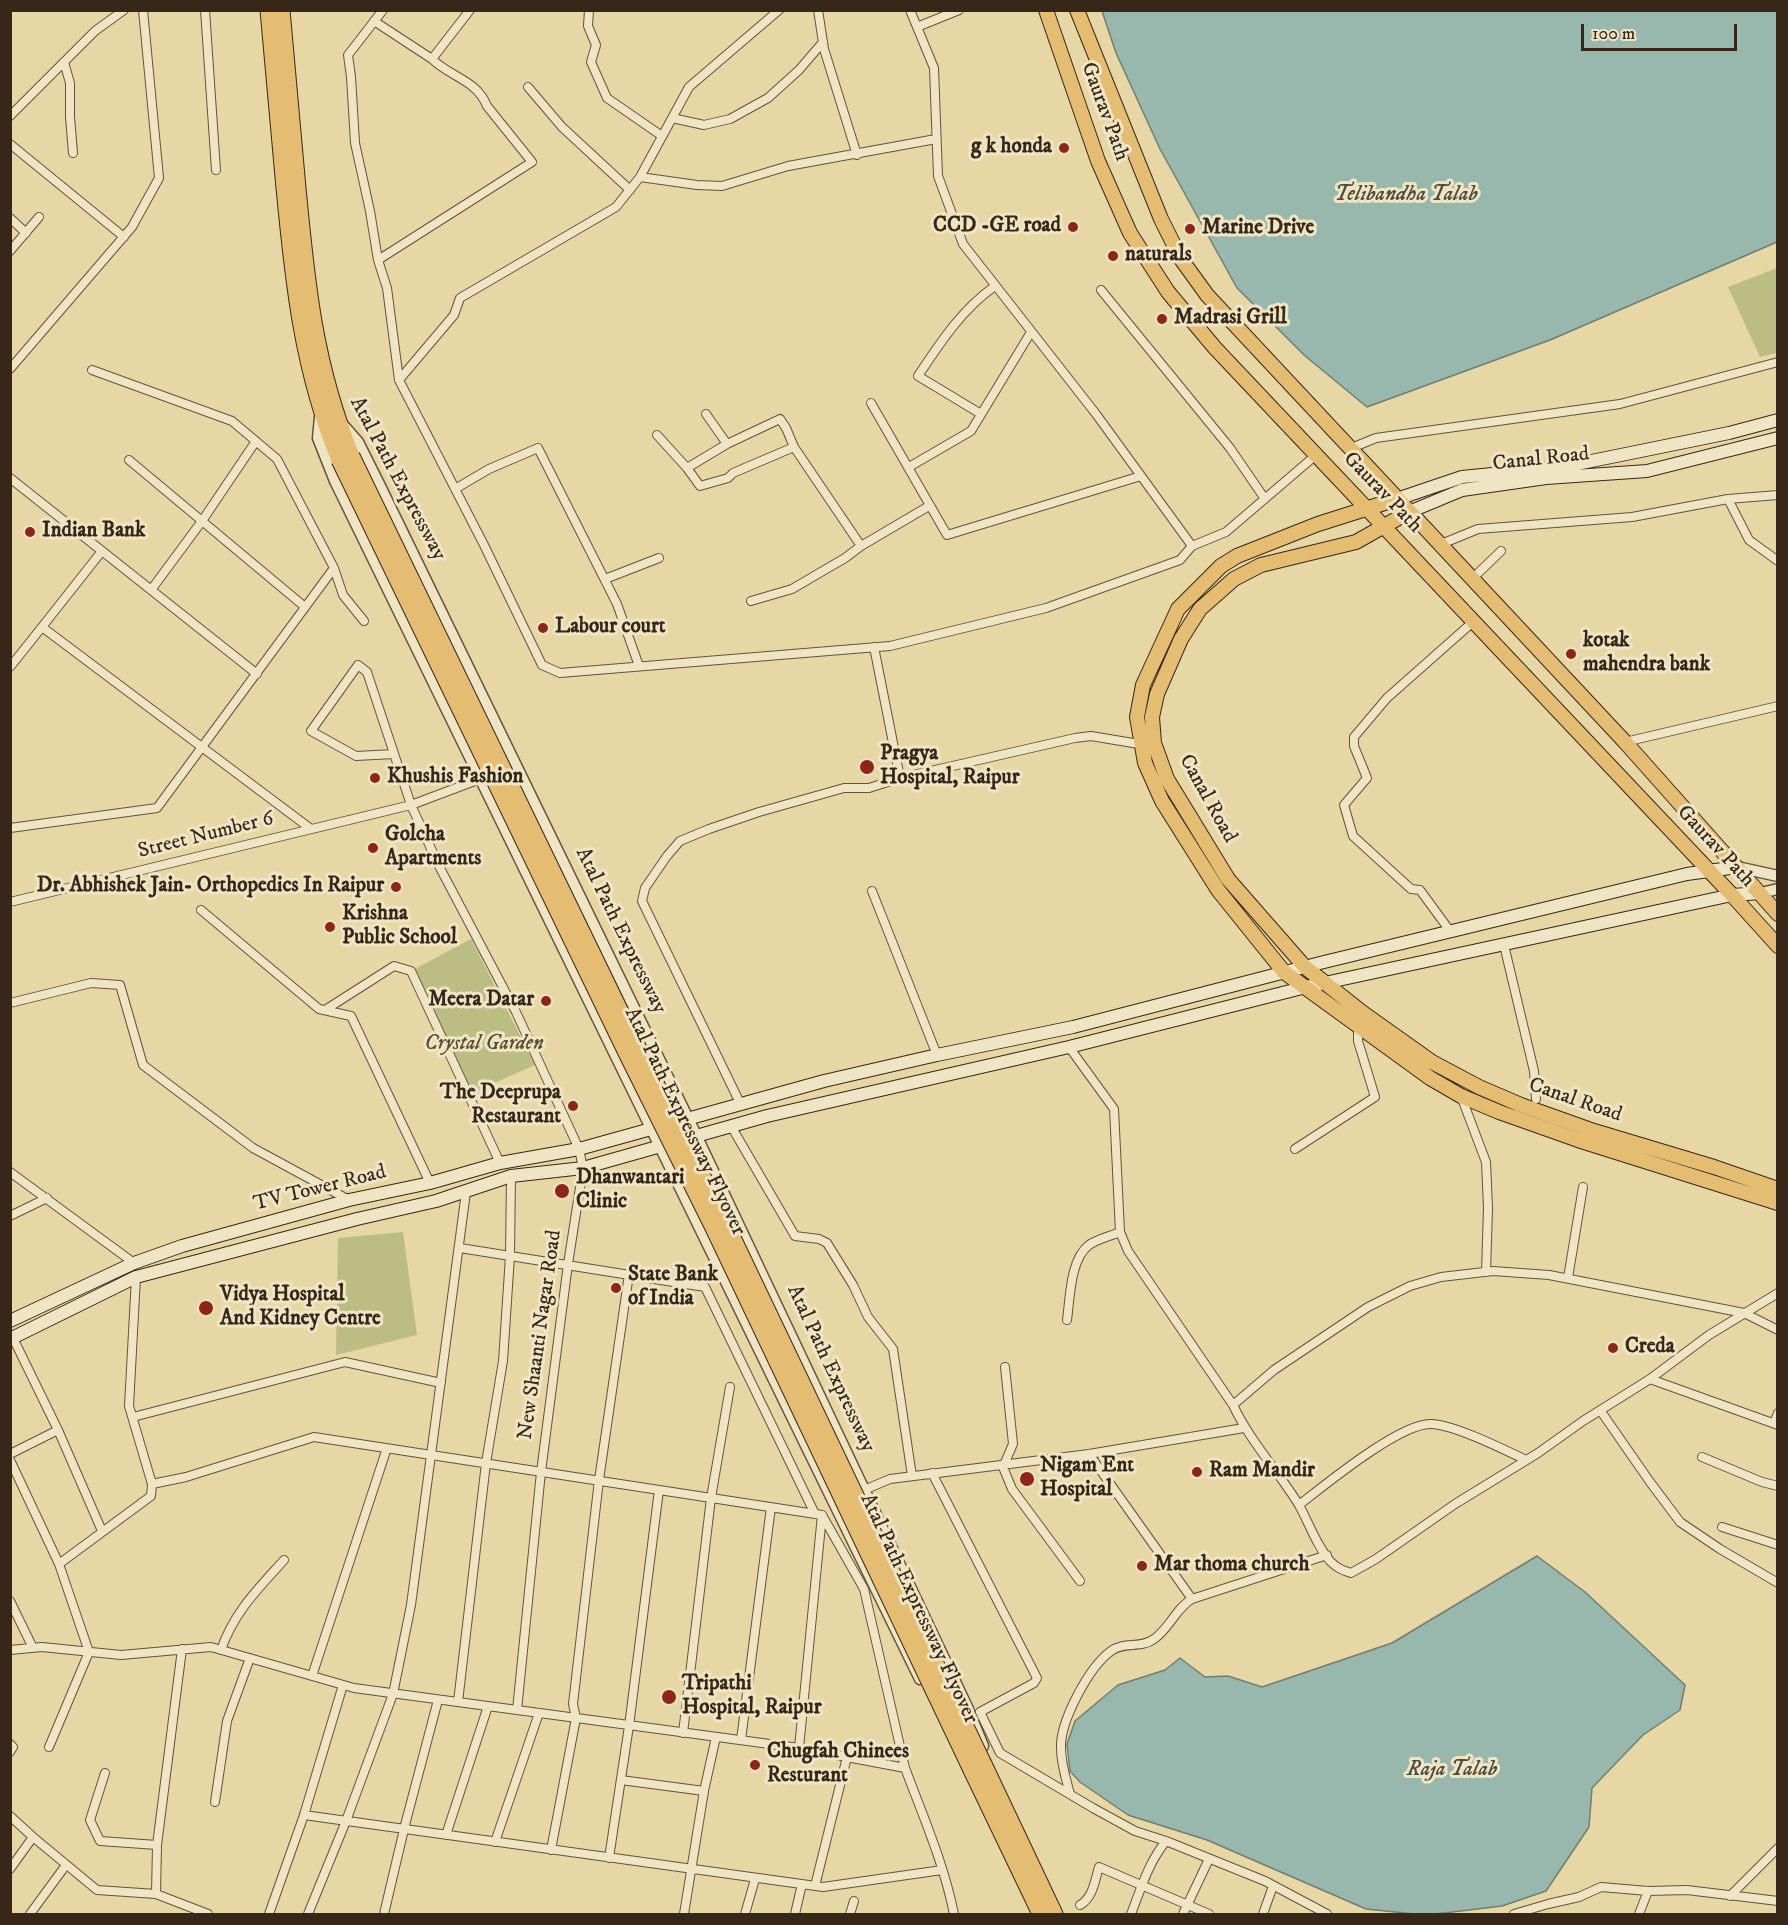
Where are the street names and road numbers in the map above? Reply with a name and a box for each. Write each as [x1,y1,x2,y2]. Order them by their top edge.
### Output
street label: Gaurav Path [1075,59,1133,165]
street label: Atal Path Expressway [343,393,451,565]
street label: Canal Road [1491,442,1591,478]
street label: Gaurav Path [1337,447,1427,539]
street label: Canal Road [1172,750,1242,848]
street label: Gaurav Path [1671,801,1759,893]
street label: Street Number 6 [136,807,276,865]
street label: Atal Path Expressway [569,844,671,1018]
street label: Atal Path Expressway Flyover [618,1004,750,1240]
street label: Canal Road [1525,1073,1625,1129]
street label: TV Tower Road [251,1160,389,1218]
street label: New Shaanti Nagar Road [514,1229,568,1441]
street label: Atal Path Expressway [780,1281,880,1457]
street label: Atal Path Expressway Flyover [854,1490,982,1728]

